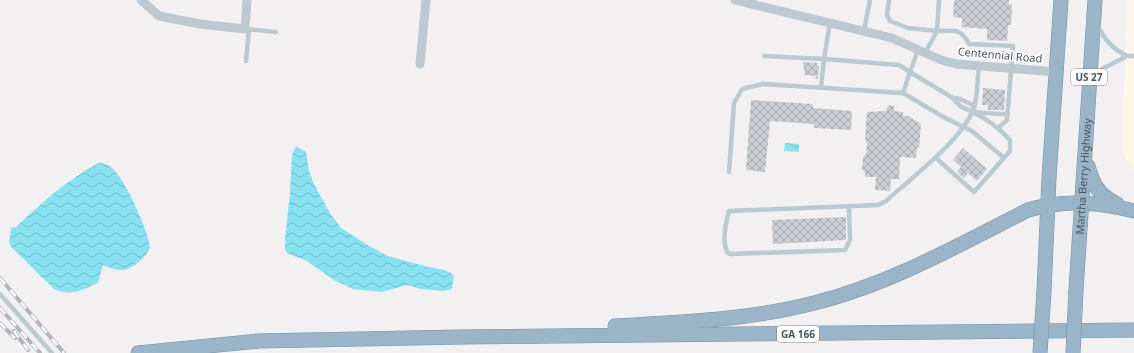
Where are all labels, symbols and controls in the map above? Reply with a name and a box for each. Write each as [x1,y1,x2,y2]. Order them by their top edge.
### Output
street label: Centennial Road [957,43,1043,66]
road number: US 27 [1071,69,1107,85]
street label: Martha Berry Highway [1072,117,1094,235]
road number: GA 166 [777,326,819,342]

